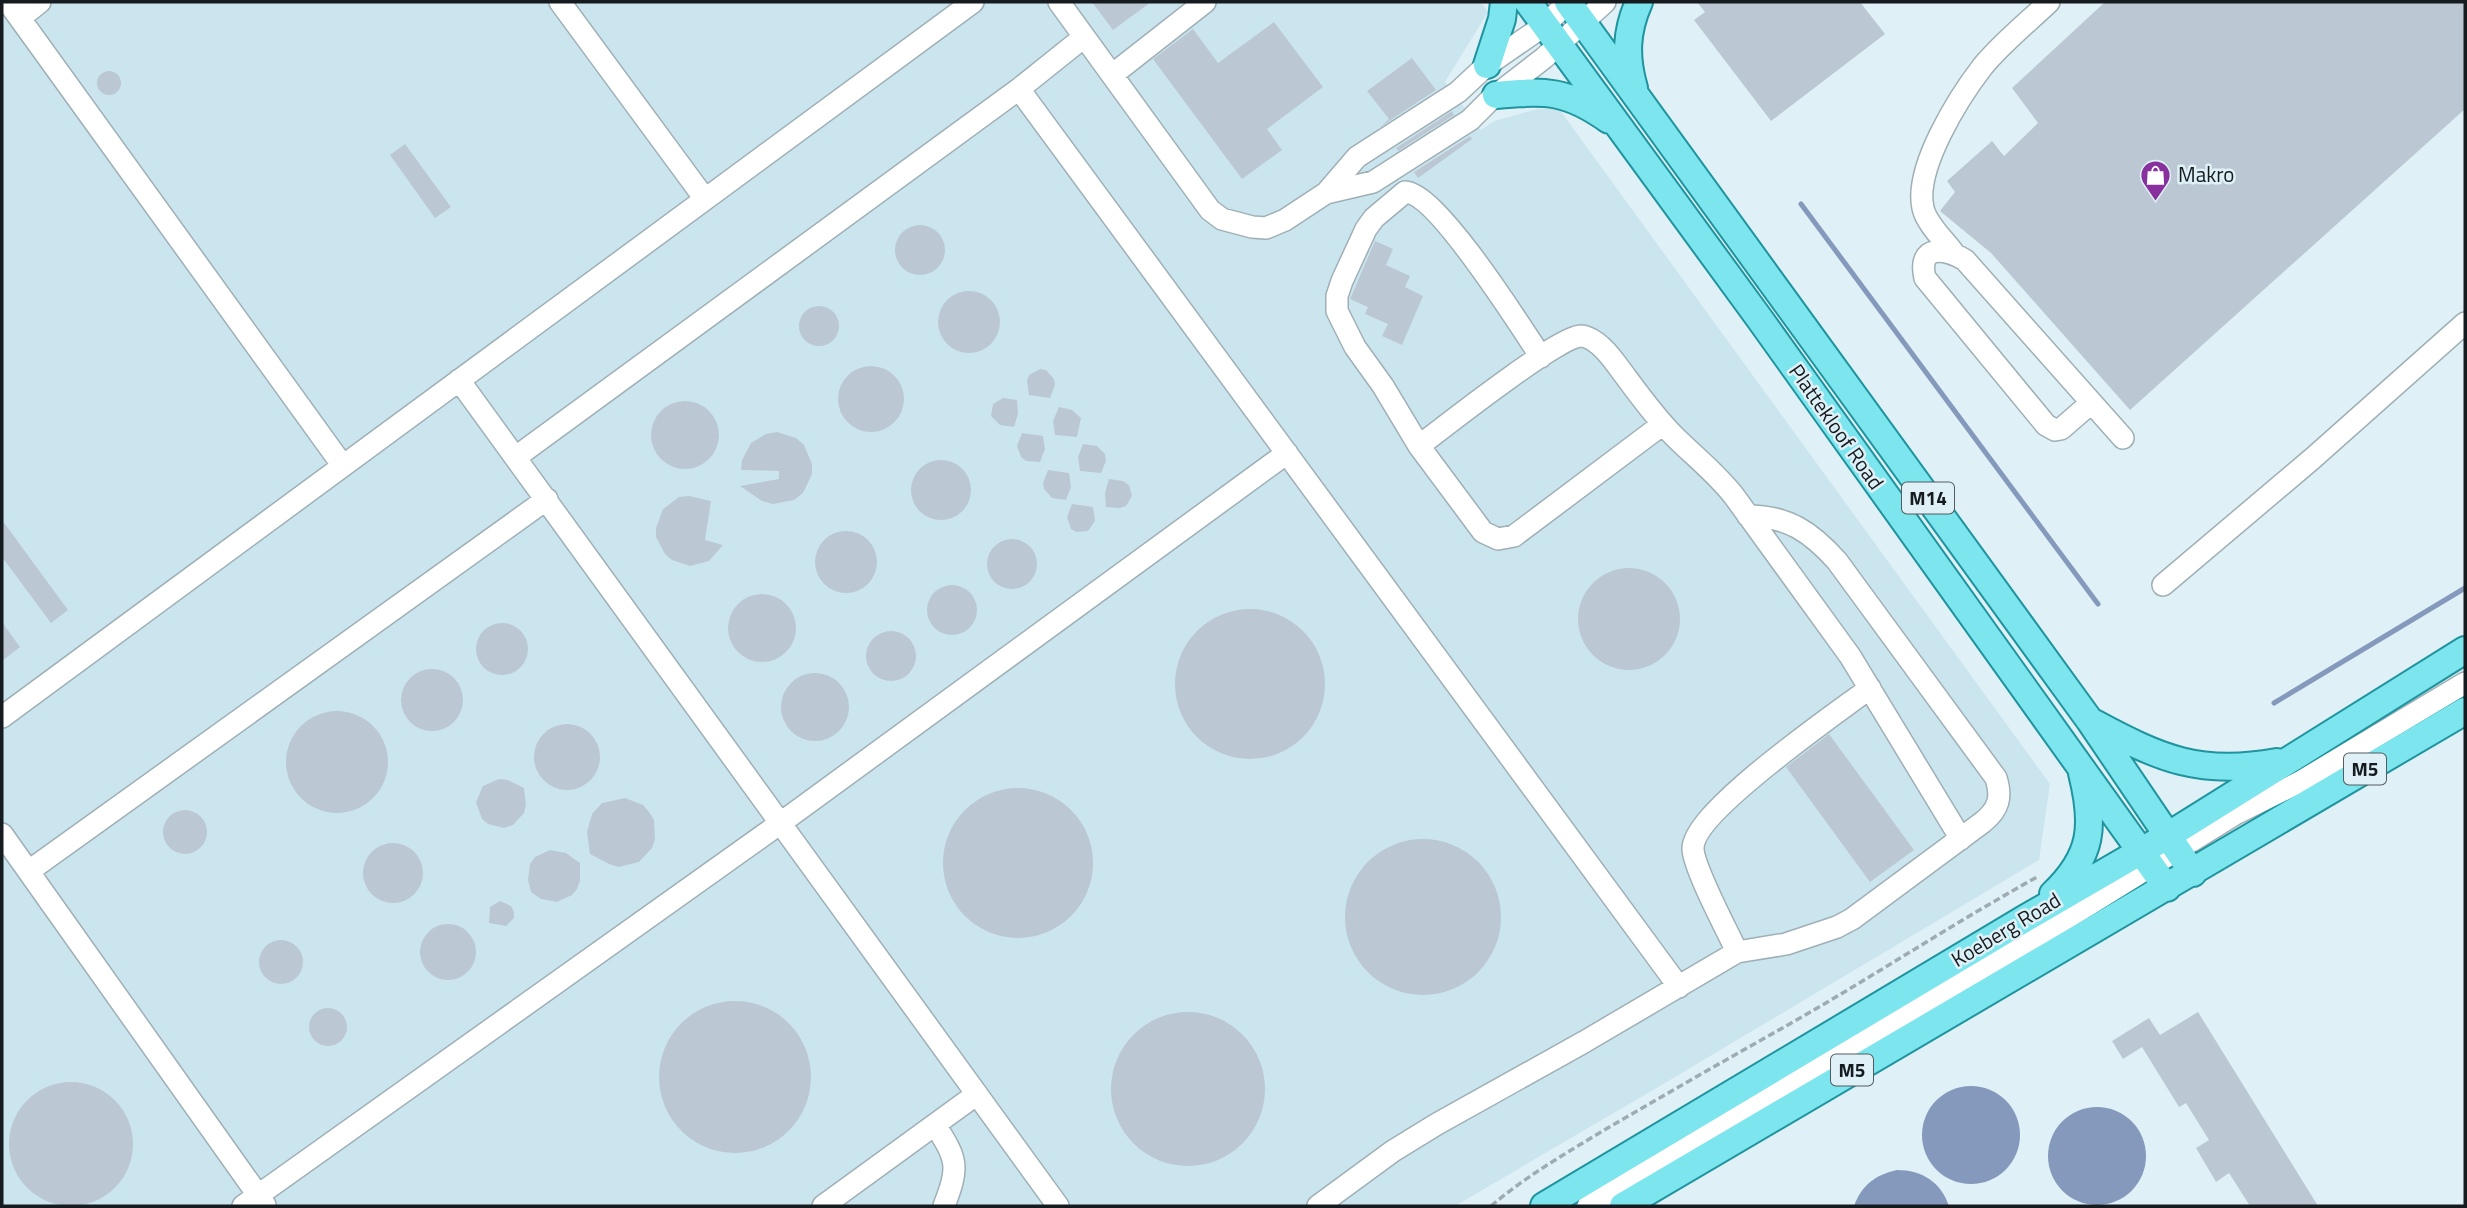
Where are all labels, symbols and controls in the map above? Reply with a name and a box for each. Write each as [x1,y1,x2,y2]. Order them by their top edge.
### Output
shop icon: Makro [2138,158,2172,202]
place label: Makro [2178,158,2234,190]
street label: Plattekloof Road [1781,357,1892,496]
road number: M14 [1902,482,1954,513]
road number: M5 [2344,754,2386,784]
street label: Koeberg Road [1945,884,2066,975]
road number: M5 [1831,1054,1873,1086]

